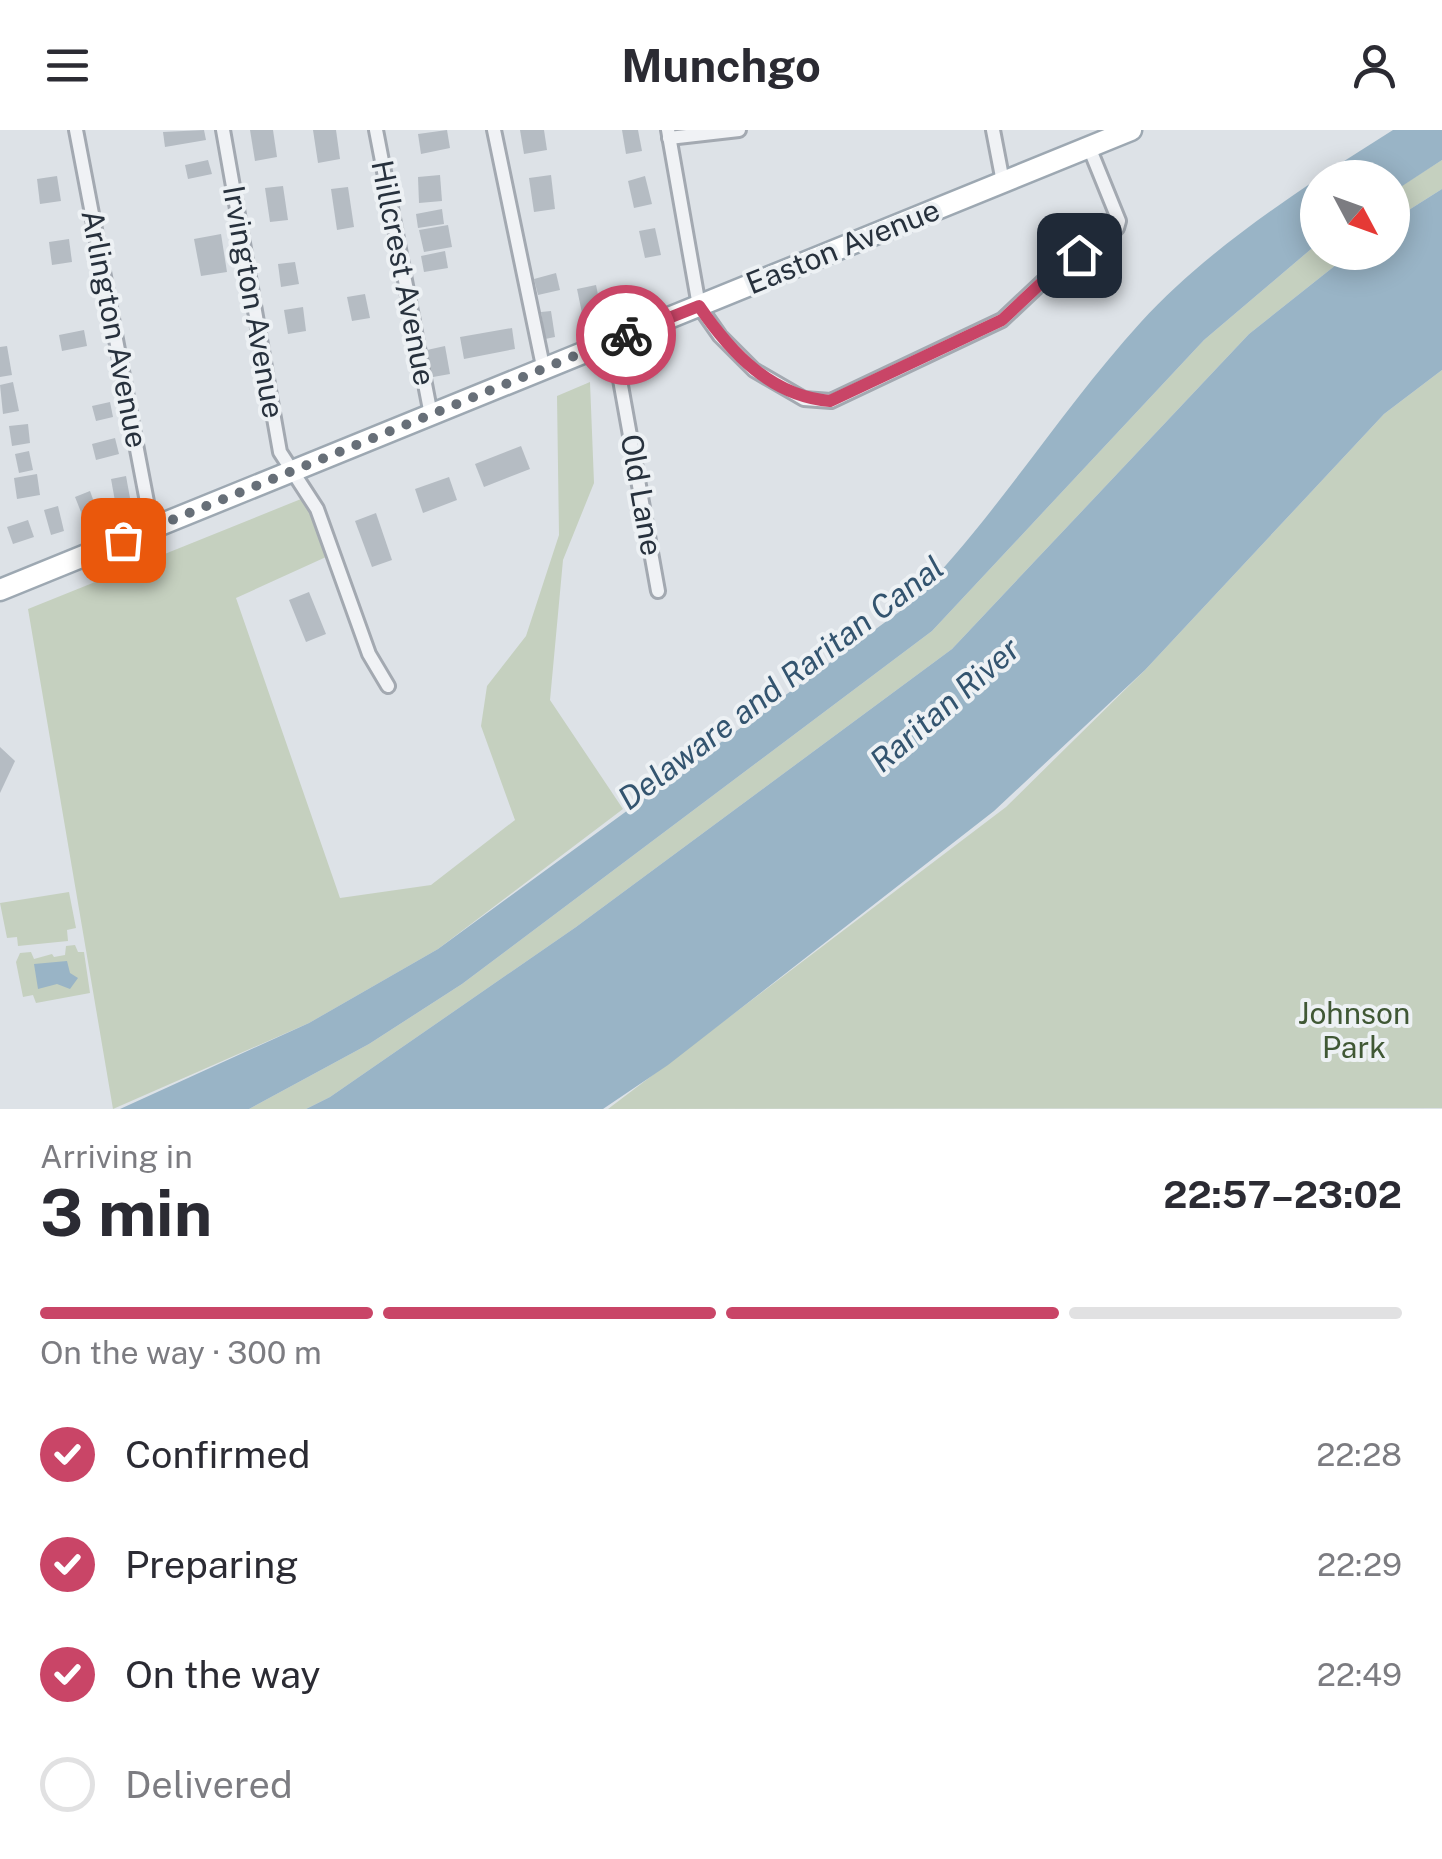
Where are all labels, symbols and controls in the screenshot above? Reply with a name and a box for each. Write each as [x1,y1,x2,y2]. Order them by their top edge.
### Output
icon: menu [40,38,95,93]
icon: person [1347,38,1402,93]
text: Munchgo [621,39,821,92]
street label: Hillcrest Avenue [364,157,443,389]
north arrow [1300,160,1410,270]
map controls [1300,160,1410,270]
street label: Irvington Avenue [216,183,292,421]
street label: Easton Avenue [741,191,945,301]
street label: Arlington Avenue [74,207,156,451]
pin [1037,213,1122,298]
icon: home [1052,228,1107,283]
courier [576,285,676,385]
icon: bike [599,308,654,363]
street label: Old Lane [614,431,670,559]
pin [81,498,166,583]
icon: bag [96,513,151,568]
water label: Delaware and Raritan Canal [611,548,951,817]
water label: Raritan River [863,629,1027,779]
park label: Johnson Park [1298,995,1410,1065]
text: Arriving in [40,1138,193,1175]
text: 22:57–23:02 [1163,1172,1402,1217]
text: 3 min [40,1174,212,1251]
text: On the way · 300 m [40,1334,322,1371]
icon: check [40,1427,95,1482]
text: Confirmed [125,1432,310,1477]
text: 22:28 [1316,1436,1402,1473]
icon: check [40,1537,95,1592]
text: Preparing [125,1542,299,1587]
text: 22:29 [1317,1546,1402,1583]
icon: check [40,1647,95,1702]
text: On the way [125,1652,321,1697]
text: 22:49 [1317,1656,1402,1693]
text: Delivered [125,1762,293,1807]

